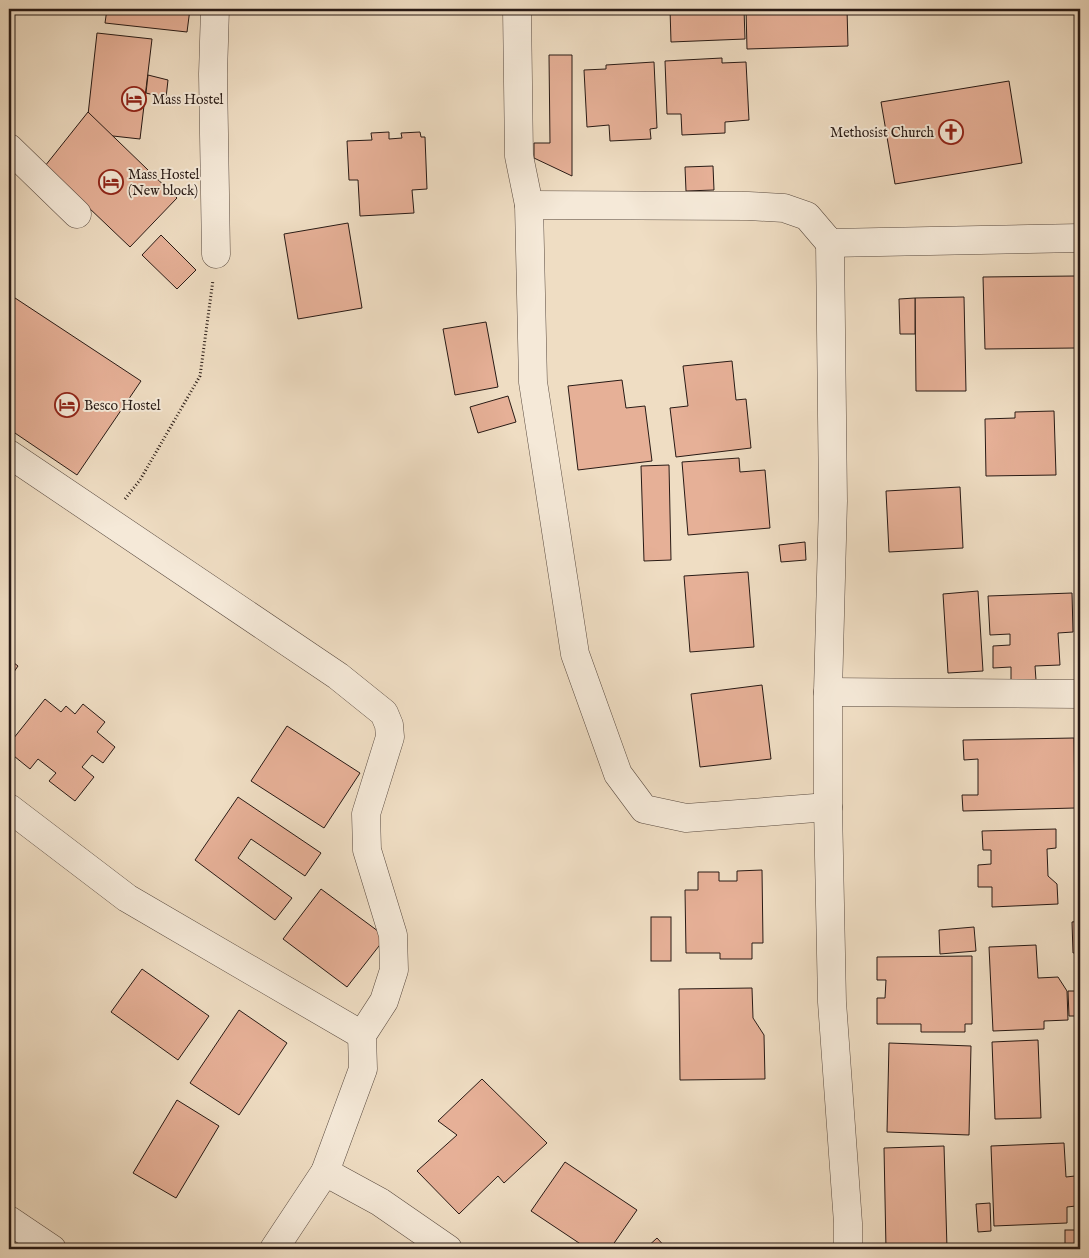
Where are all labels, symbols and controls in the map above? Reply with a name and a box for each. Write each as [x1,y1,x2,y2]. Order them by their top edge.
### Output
hotel icon: Mass Hostel [121,86,147,112]
place label: Mass Hostel [152,91,224,109]
church icon: Methosist Church [938,119,964,145]
place label: Methosist Church [830,124,935,142]
place label: Mass Hostel (New block) [128,166,200,200]
hotel icon: Mass Hostel (New block) [98,169,124,195]
hotel icon: Besco Hostel [54,392,80,418]
place label: Besco Hostel [84,397,161,415]

